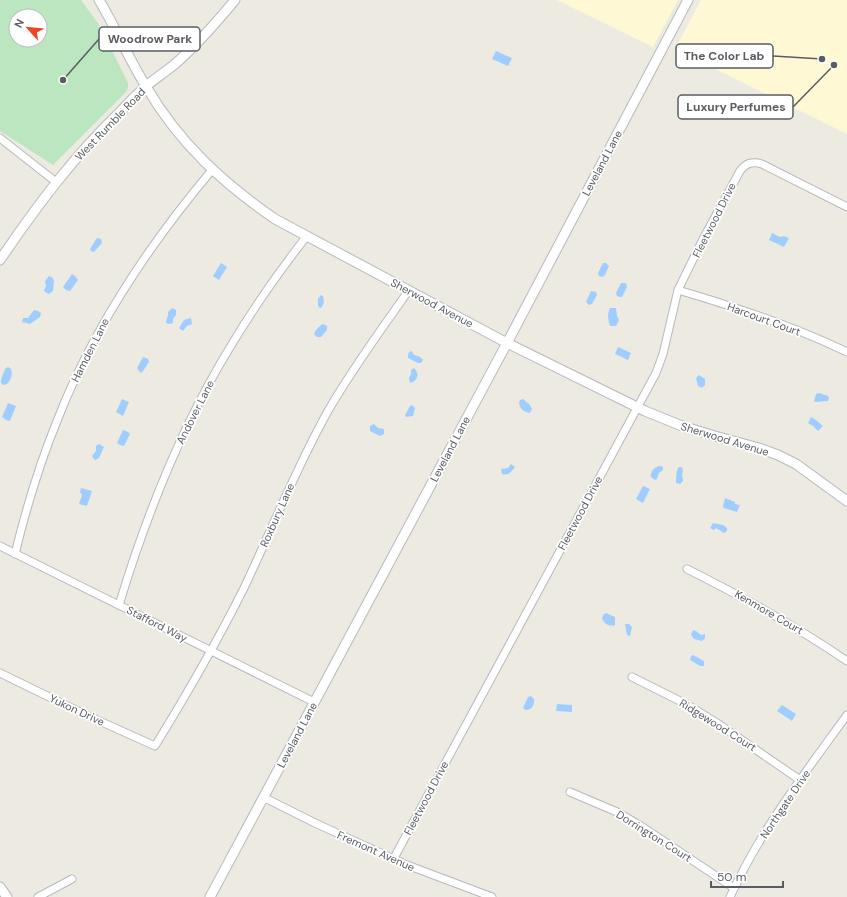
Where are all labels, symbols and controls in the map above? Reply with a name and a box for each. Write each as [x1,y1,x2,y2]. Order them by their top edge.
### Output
north arrow [8,8,48,48]
text: N [11,17,27,30]
callout: Woodrow Park [99,27,200,51]
text: Woodrow Park [108,31,192,47]
callout: The Color Lab [676,44,773,68]
text: The Color Lab [684,48,764,64]
street label: West Rumble Road [72,85,148,163]
callout: Luxury Perfumes [678,95,793,119]
text: Luxury Perfumes [686,99,786,115]
street label: Leveland Lane [579,128,625,198]
street label: Fleetwood Drive [689,180,739,260]
street label: Sherwood Avenue [388,275,476,331]
street label: Harcourt Court [725,299,803,339]
street label: Hamden Lane [68,316,112,384]
street label: Andover Lane [173,378,217,446]
street label: Leveland Lane [427,414,473,484]
street label: Sherwood Avenue [679,419,771,459]
street label: Fleetwood Drive [555,473,605,553]
street label: Roxbury Lane [257,481,297,549]
street label: Kenmore Court [732,587,806,637]
street label: Stafford Way [124,603,190,645]
street label: Yukon Drive [47,691,107,729]
street label: Ridgewood Court [677,696,759,754]
street label: Leveland Lane [274,700,320,770]
street label: Fleetwood Drive [401,758,451,838]
street label: Northgate Drive [757,767,813,841]
street label: Dorrington Court [614,807,694,865]
street label: Fremont Avenue [335,828,417,874]
scale bar [711,863,783,889]
text: 50 m [717,869,746,885]

